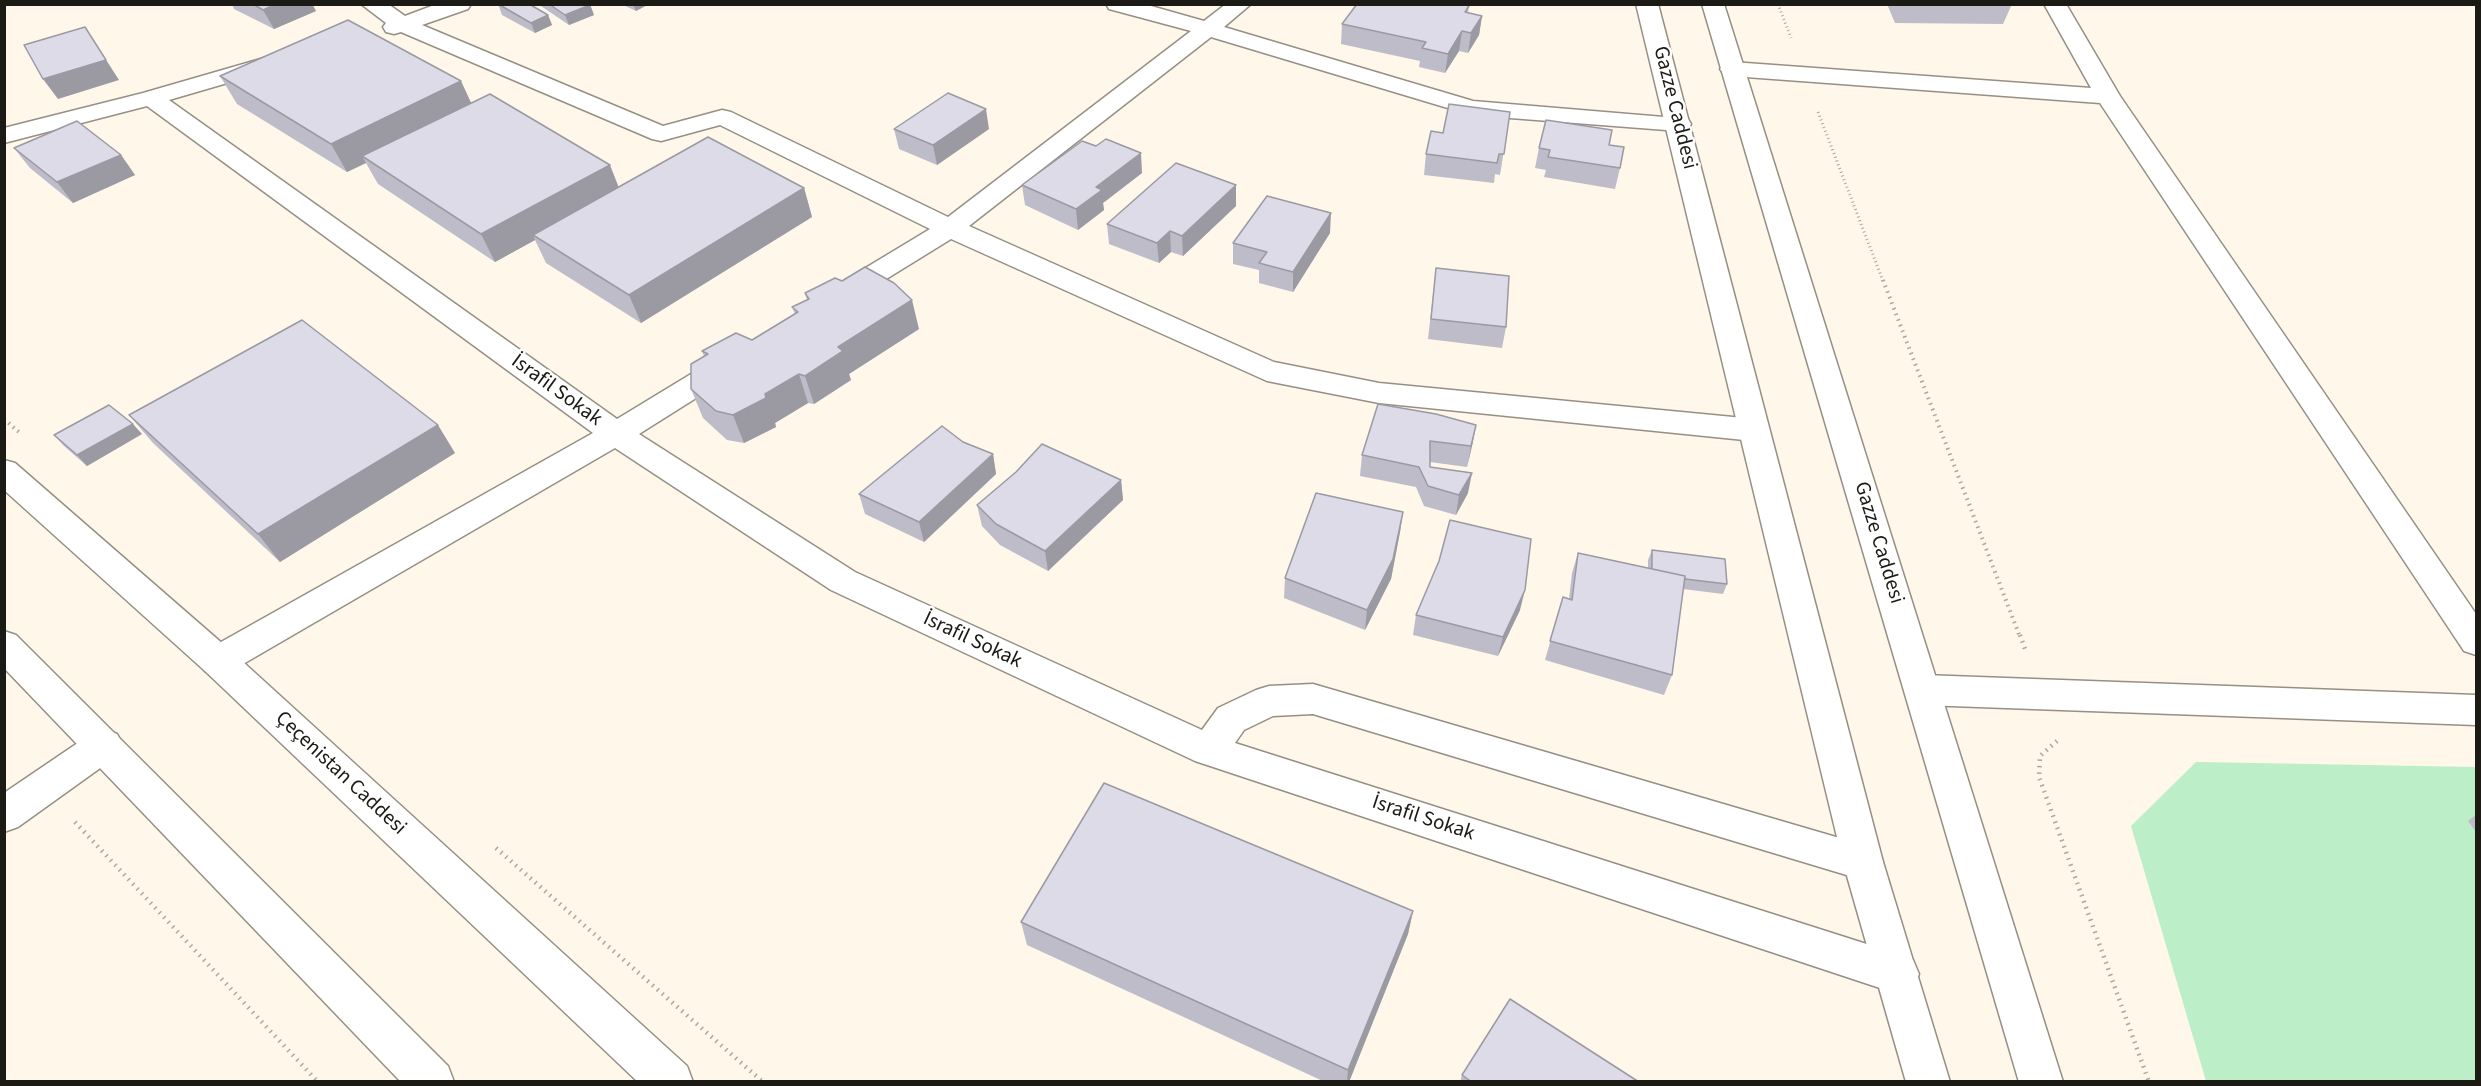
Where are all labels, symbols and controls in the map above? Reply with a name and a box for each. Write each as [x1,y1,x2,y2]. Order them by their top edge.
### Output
street label: Gazze Caddesi [1647,44,1701,172]
street label: İsrafil Sokak [506,350,606,432]
street label: Gazze Caddesi [1848,479,1908,607]
street label: İsrafil Sokak [919,607,1025,675]
street label: Çeçenistan Caddesi [269,707,411,841]
street label: İsrafil Sokak [1369,791,1477,847]

